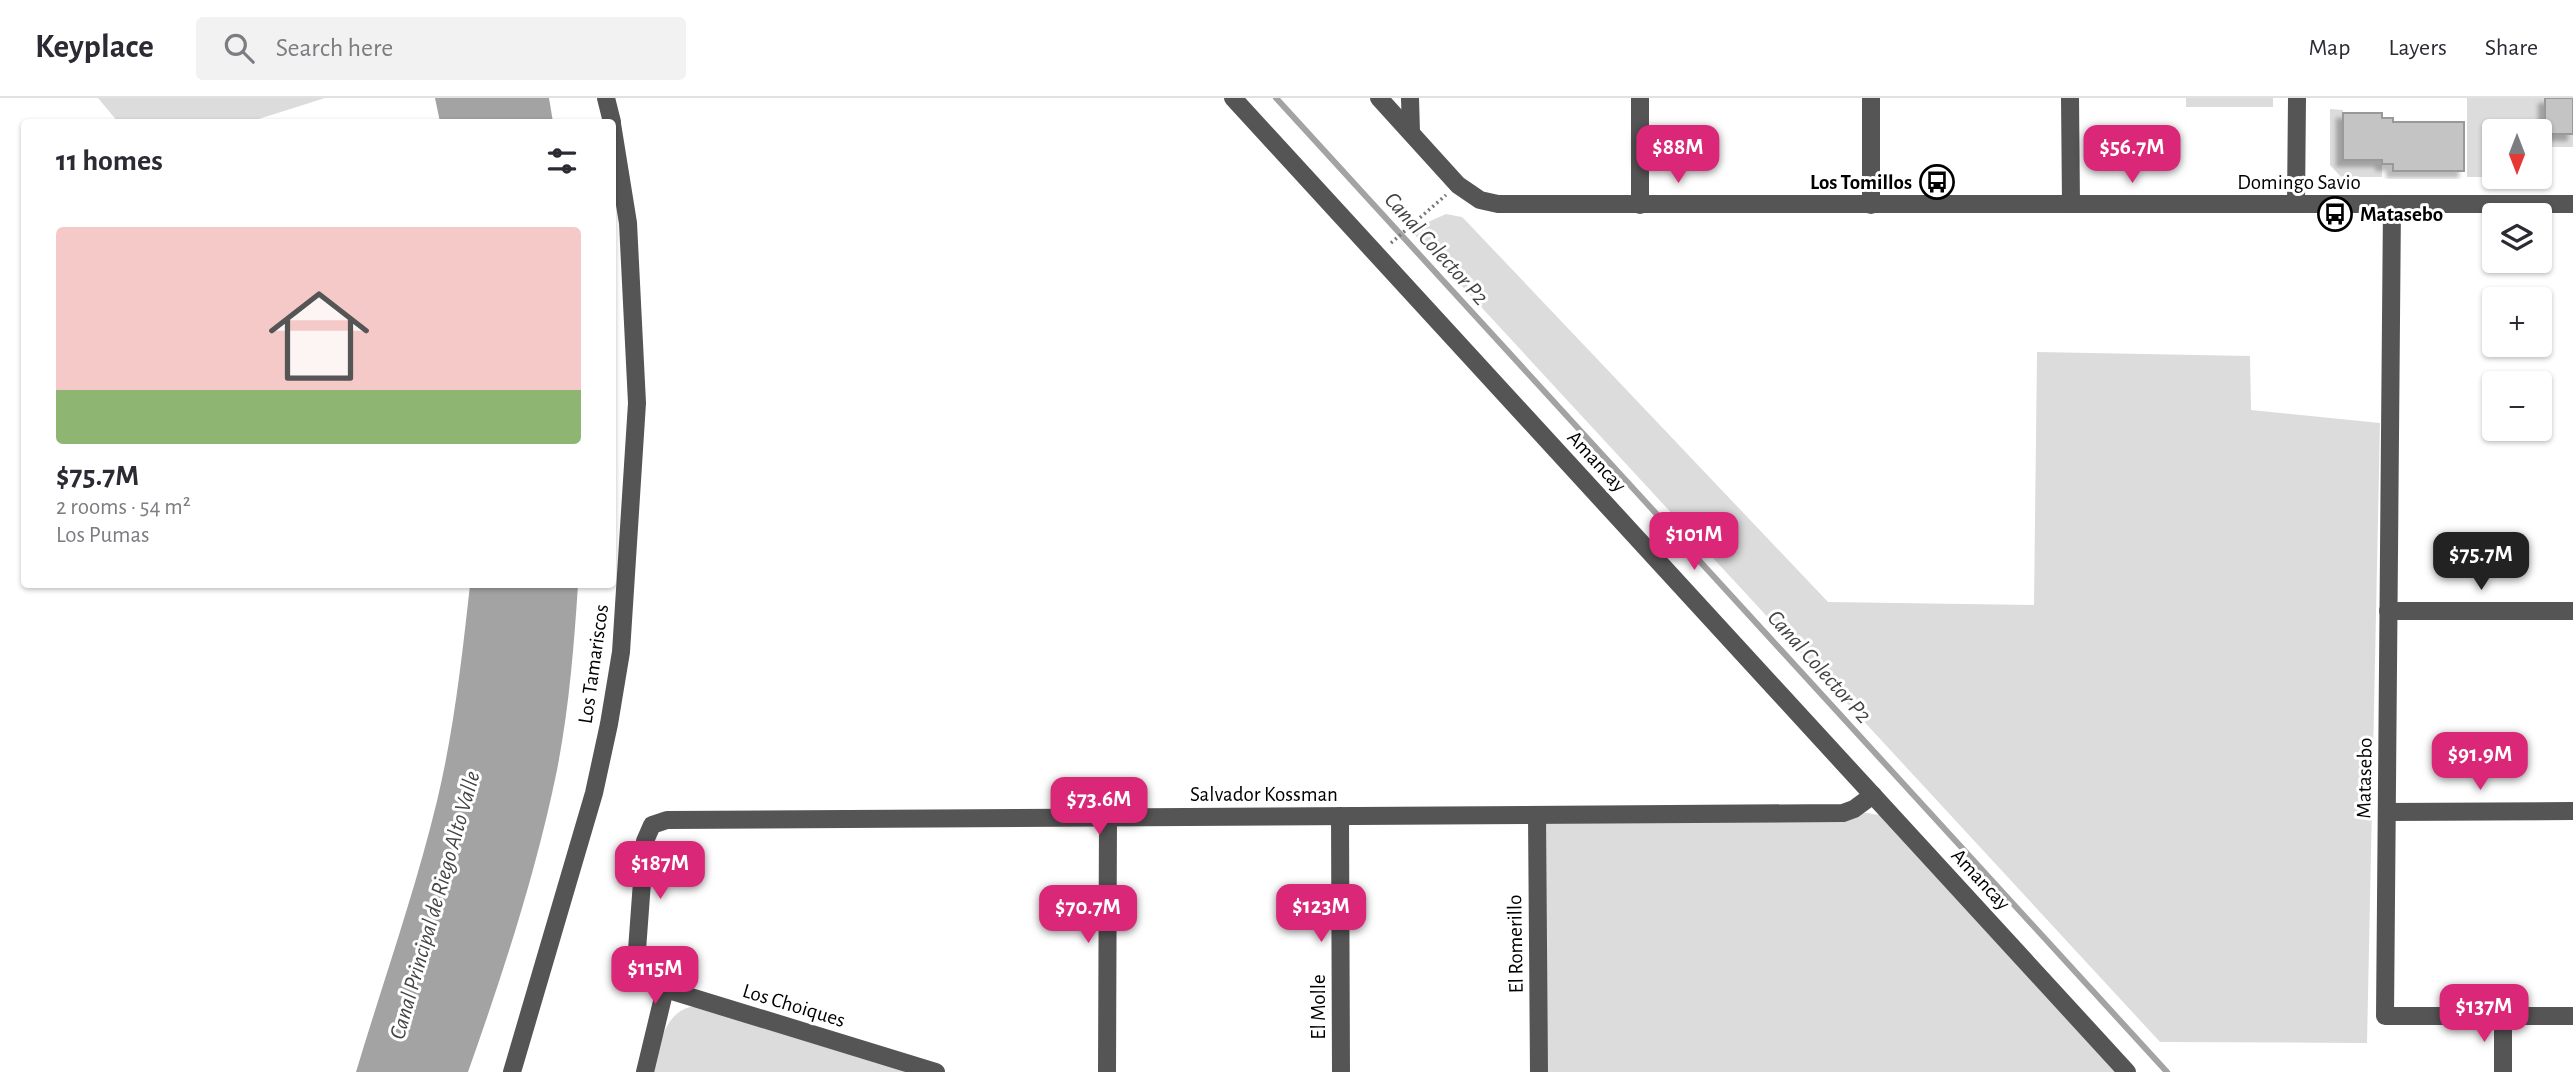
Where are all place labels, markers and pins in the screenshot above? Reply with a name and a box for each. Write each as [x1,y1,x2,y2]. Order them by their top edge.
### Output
pin: $88M [1637,126,1719,185]
pin: $56.7M [2075,126,2189,185]
bus stop icon: Los Tomillos [1918,163,1956,201]
place label: Los Tomillos [1810,172,1912,193]
bus stop icon: Matasebo [2316,195,2354,233]
place label: Matasebo [2360,204,2443,225]
pin: $101M [1645,512,1743,572]
pin: $75.7M [2424,532,2538,592]
pin: $91.9M [2423,732,2537,792]
pin: $73.6M [1042,778,1156,837]
pin: $187M [611,842,709,901]
pin: $123M [1272,884,1370,944]
pin: $70.7M [1031,886,1145,945]
pin: $115M [606,946,704,1006]
pin: $137M [2435,984,2533,1044]

